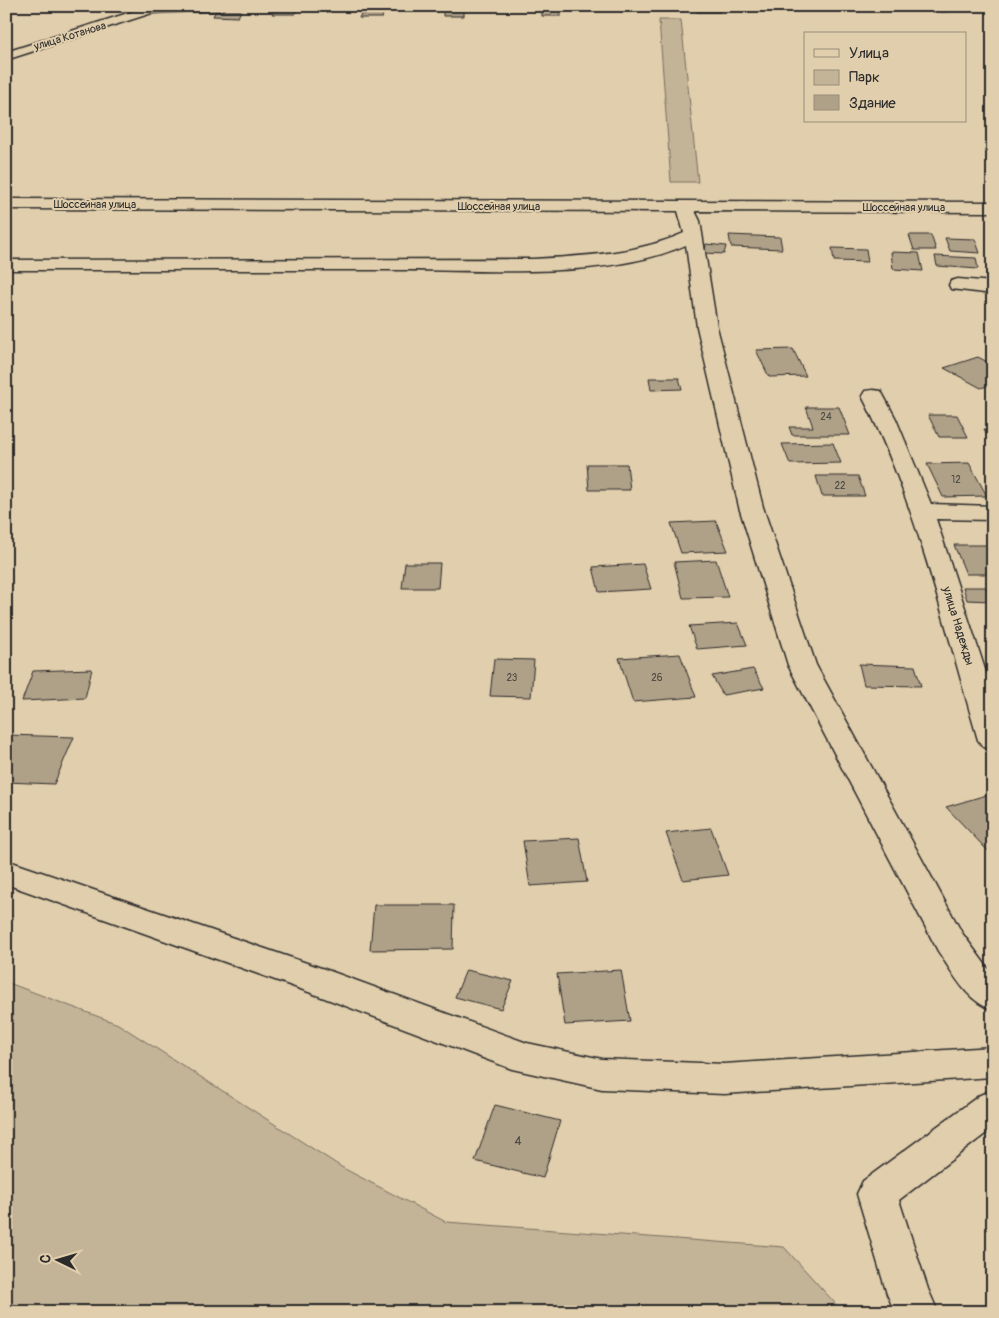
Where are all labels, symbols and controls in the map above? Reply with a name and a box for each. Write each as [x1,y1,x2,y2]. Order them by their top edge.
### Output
street label: улица Котанова [31,19,108,53]
legend [804,32,966,122]
text: Улица [849,44,889,63]
text: Парк [849,68,880,87]
text: Здание [849,94,896,113]
street label: Шоссейная улица [54,198,136,211]
street label: Шоссейная улица [458,200,540,213]
street label: Шоссейная улица [863,201,945,214]
house number: 24 [820,411,832,423]
house number: 12 [951,474,961,486]
house number: 22 [834,480,846,492]
street label: улица Надежды [939,584,977,667]
house number: 23 [507,672,518,684]
house number: 26 [651,672,663,684]
house number: 4 [515,1134,522,1149]
north arrow [32,1236,82,1286]
text: С [37,1254,54,1264]

